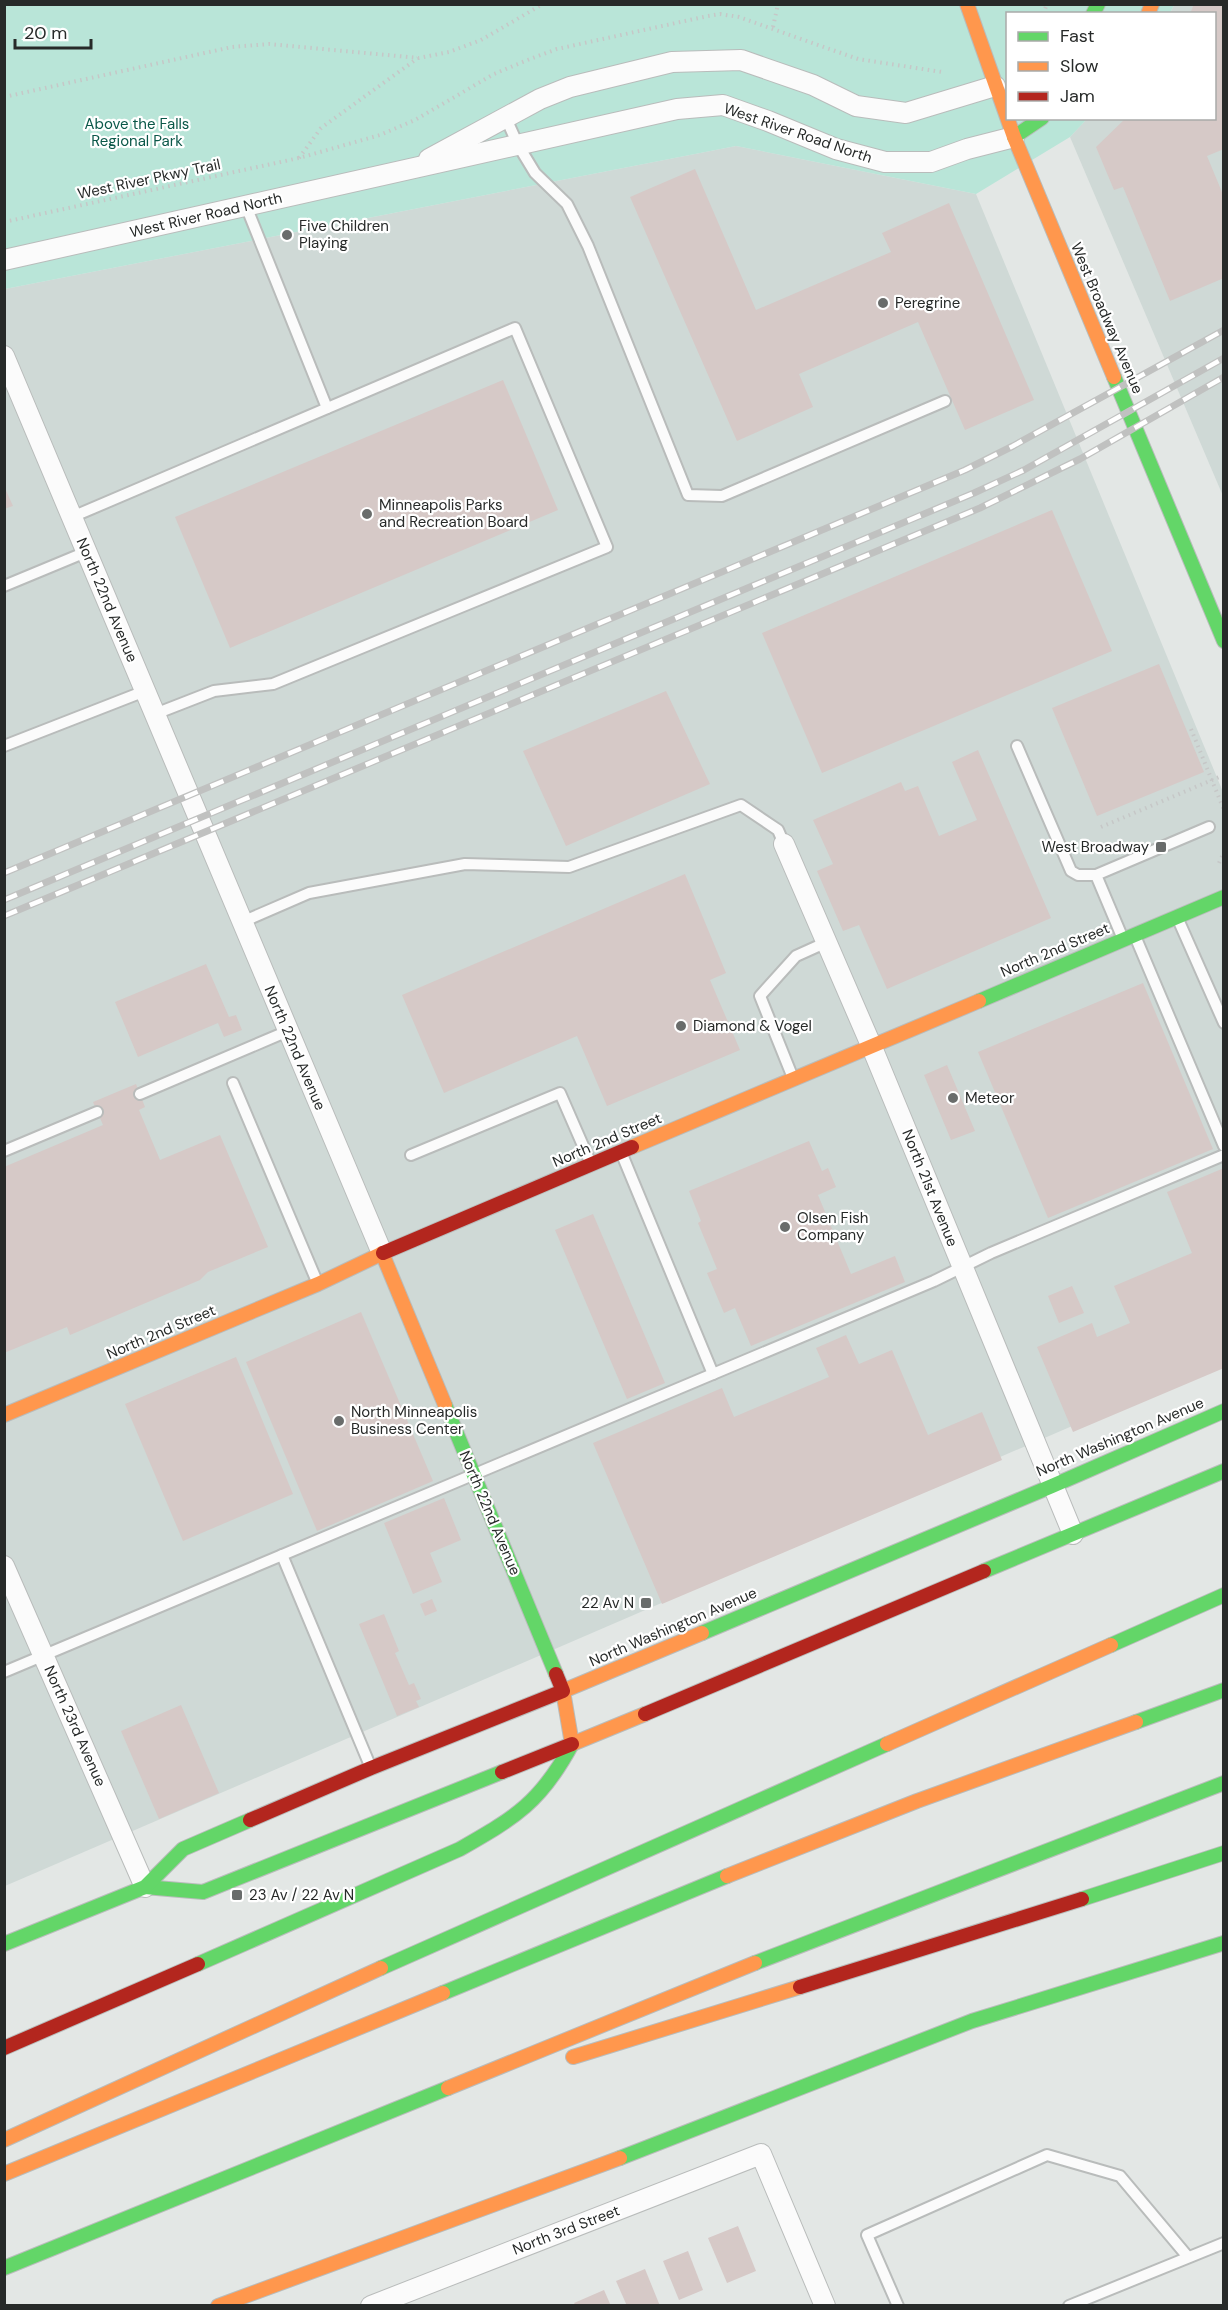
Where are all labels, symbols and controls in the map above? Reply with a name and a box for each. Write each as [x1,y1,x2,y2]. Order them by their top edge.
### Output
scale bar [15,12,92,50]
legend [1006,12,1216,120]
text: 20 m [24,21,67,45]
text: Fast [1060,24,1095,48]
text: Slow [1060,54,1099,78]
text: Jam [1060,84,1095,108]
street label: West River Road North [721,98,875,168]
park label: Above the Falls Regional Park [85,114,189,151]
street label: West River Pkwy Trail [76,154,222,204]
street label: West River Road North [128,188,284,242]
place label: Five Children Playing [299,216,389,253]
marker: Five Children Playing [280,228,294,242]
street label: West Broadway Avenue [1066,239,1148,397]
place label: Peregrine [895,293,960,313]
marker: Peregrine [876,296,890,310]
place label: Minneapolis Parks and Recreation Board [379,495,528,532]
marker: Minneapolis Parks and Recreation Board [360,507,374,521]
street label: North 22nd Avenue [72,535,142,665]
place label: West Broadway [1041,837,1150,857]
marker: West Broadway [1154,840,1168,854]
street label: North 2nd Street [997,918,1113,982]
street label: North 22nd Avenue [260,983,330,1113]
place label: Diamond & Vogel [693,1016,812,1036]
marker: Diamond & Vogel [674,1019,688,1033]
place label: Meteor [965,1088,1015,1108]
marker: Meteor [946,1091,960,1105]
street label: North 2nd Street [549,1108,665,1172]
street label: North 21st Avenue [897,1126,963,1250]
place label: Olsen Fish Company [797,1208,868,1245]
marker: Olsen Fish Company [778,1220,792,1234]
street label: North 2nd Street [103,1300,219,1364]
street label: North Washington Avenue [1033,1393,1207,1481]
place label: North Minneapolis Business Center [351,1402,477,1439]
marker: North Minneapolis Business Center [332,1414,346,1428]
street label: North 22nd Avenue [455,1448,525,1578]
street label: North Washington Avenue [586,1583,760,1671]
place label: 22 Av N [581,1593,634,1613]
marker: 22 Av N [639,1596,653,1610]
street label: North 23rd Avenue [39,1662,111,1790]
place label: 23 Av / 22 Av N [249,1885,354,1905]
marker: 23 Av / 22 Av N [230,1888,244,1902]
street label: North 3rd Street [510,2200,623,2260]

